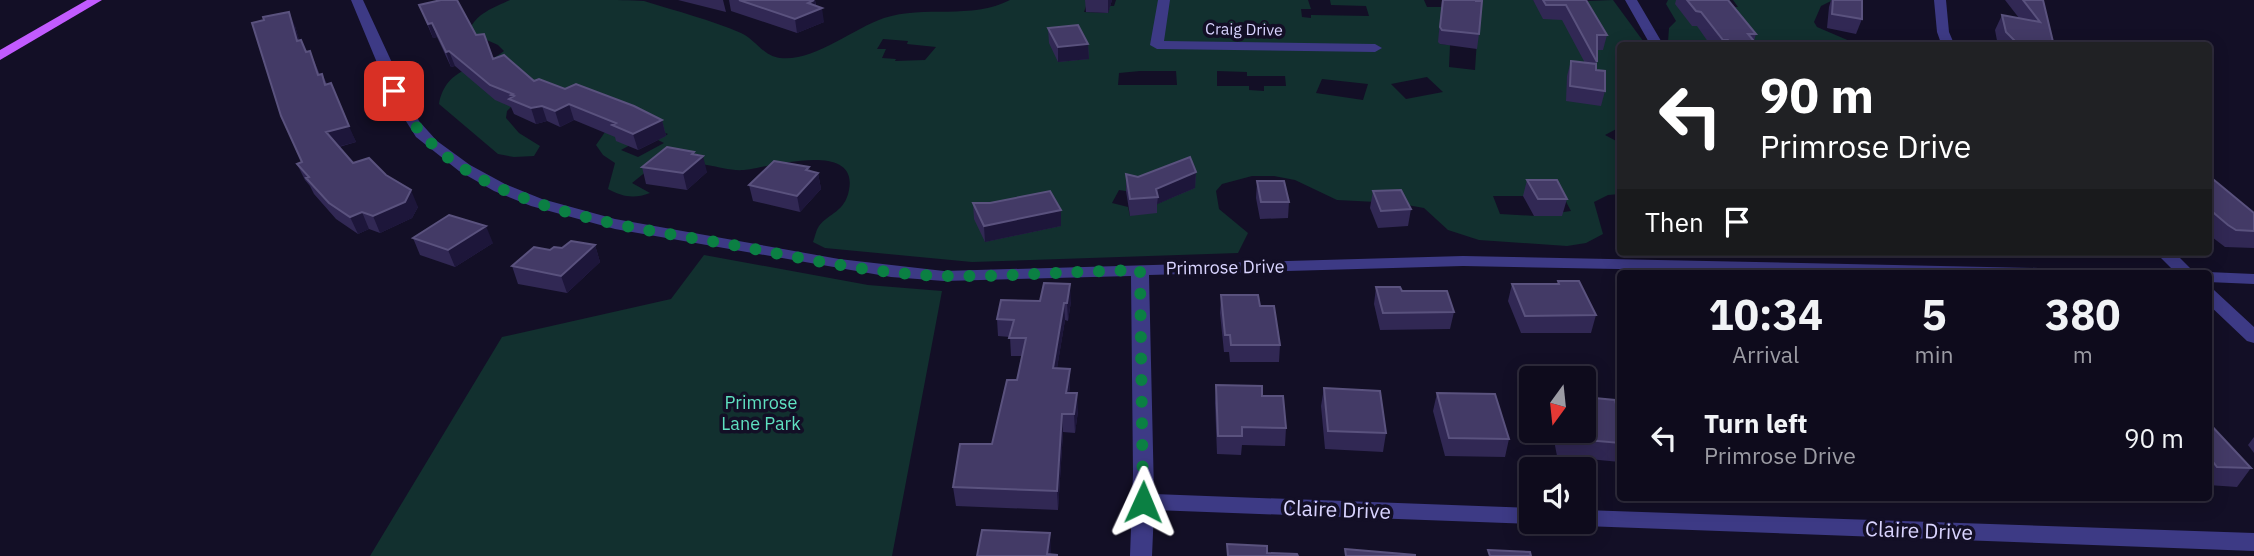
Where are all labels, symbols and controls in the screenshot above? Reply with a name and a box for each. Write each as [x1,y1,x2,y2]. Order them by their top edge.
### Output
street label: Craig Drive [1205,18,1283,40]
pin [364,61,424,121]
text: 90 m [1760,63,1874,126]
icon: left [1645,70,1736,161]
icon: arrive [375,72,413,110]
text: Primrose Drive [1760,125,1971,167]
icon: arrive [1718,203,1756,241]
text: Then [1645,205,1704,239]
street label: Primrose Drive [1165,254,1285,280]
text: 10:34 [1708,287,1823,342]
text: 5 [1921,287,1947,342]
text: 380 [2045,287,2121,342]
text: Arrival [1732,339,1799,369]
text: min [1915,339,1953,369]
text: m [2073,339,2093,369]
north arrow [1519,366,1596,443]
map controls [1519,366,1596,534]
park label: Primrose Lane Park [721,391,801,435]
text: Turn left [1704,406,1807,440]
icon: left [1645,419,1683,457]
text: 90 m [2124,421,2184,455]
text: Primrose Drive [1704,440,1856,470]
button: sound [1519,457,1596,534]
position arrow [1106,465,1180,539]
street label: Claire Drive [1283,493,1391,525]
street label: Claire Drive [1865,514,1973,546]

